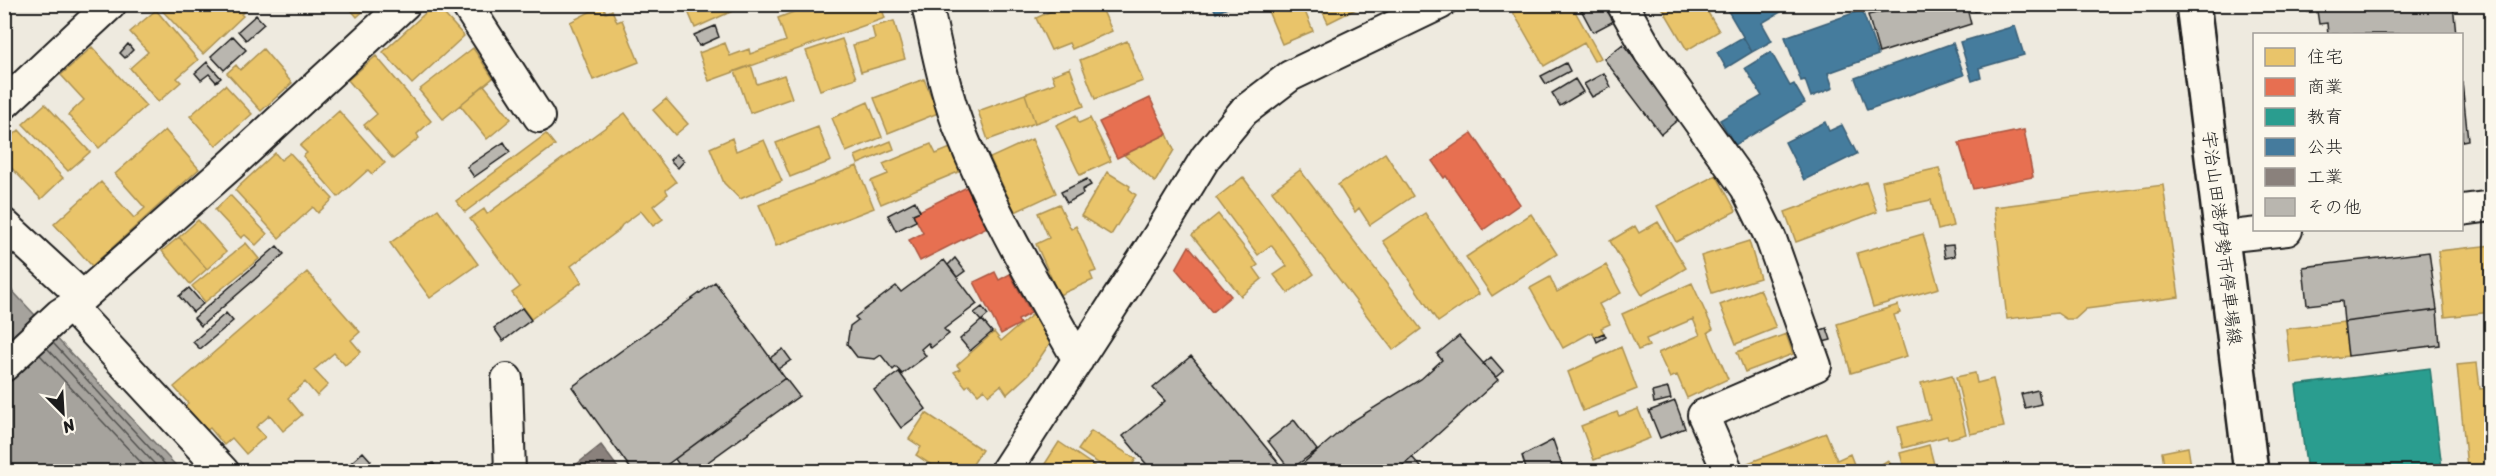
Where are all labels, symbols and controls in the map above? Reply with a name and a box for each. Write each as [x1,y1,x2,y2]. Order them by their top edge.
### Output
legend [2253,33,2463,231]
text: 住宅 [2307,41,2343,73]
text: 商業 [2307,71,2343,103]
text: 教育 [2307,101,2343,133]
street label: 宇治山田港伊勢市停車場線 [2193,129,2251,347]
text: 公共 [2307,131,2343,163]
text: 工業 [2307,161,2343,193]
text: その他 [2307,191,2361,223]
north arrow [33,383,93,443]
text: N [57,410,81,442]

